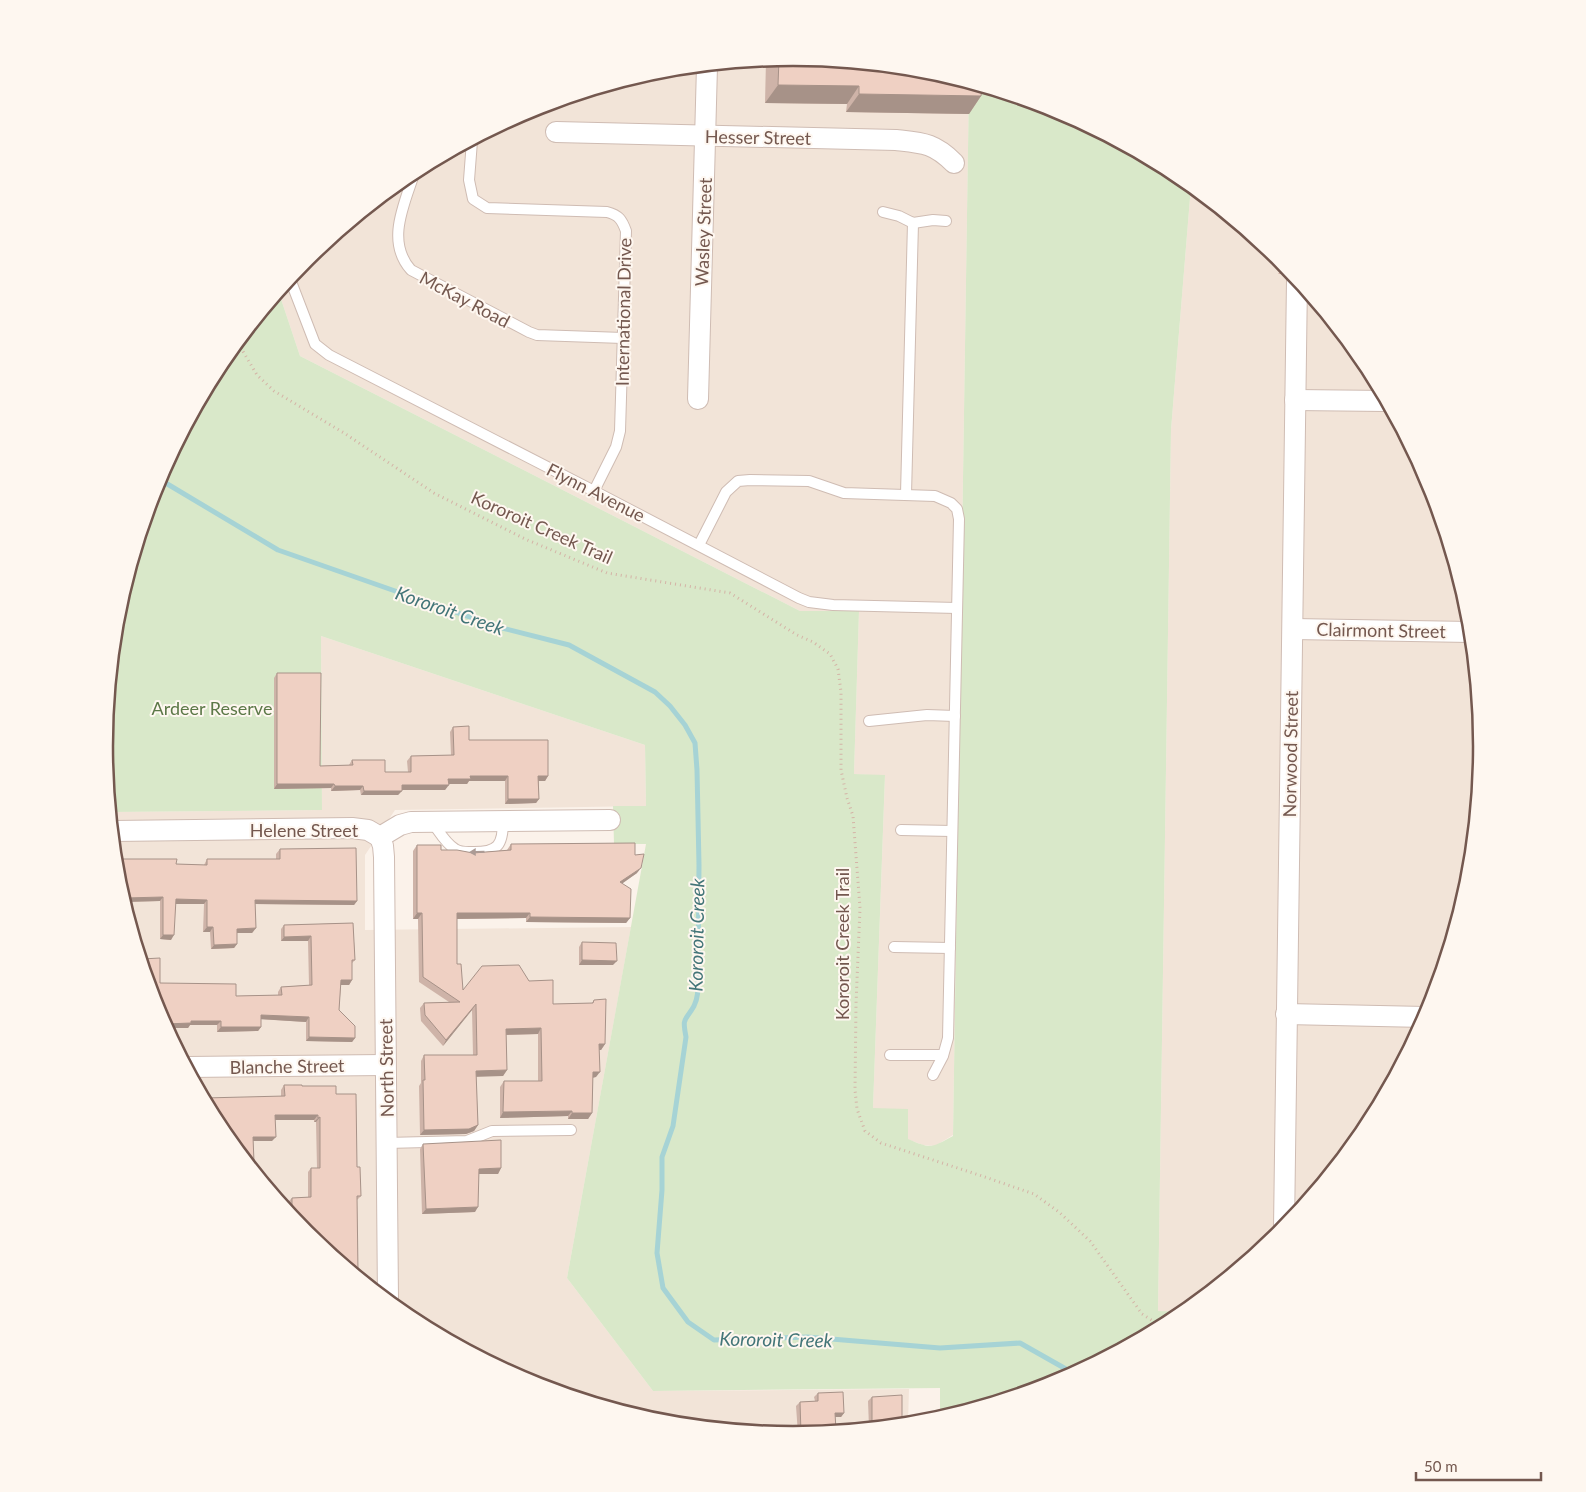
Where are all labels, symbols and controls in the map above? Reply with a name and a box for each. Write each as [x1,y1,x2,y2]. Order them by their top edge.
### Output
street label: Hesser Street [705,125,812,149]
street label: Wasley Street [690,177,716,287]
street label: International Drive [611,238,635,386]
street label: McKay Road [416,266,514,332]
street label: Flynn Avenue [543,458,649,526]
street label: Kororoit Creek Trail [468,486,616,568]
water label: Kororoit Creek [393,581,508,640]
street label: Clairmont Street [1316,618,1446,642]
street label: Norwood Street [1278,690,1302,818]
park label: Ardeer Reserve [152,697,272,719]
street label: Helene Street [250,819,359,841]
one-way arrow [468,848,484,856]
street label: Kororoit Creek Trail [831,868,853,1020]
water label: Kororoit Creek [684,877,709,992]
street label: North Street [374,1018,398,1118]
street label: Blanche Street [229,1054,345,1078]
water label: Kororoit Creek [719,1327,834,1352]
scale bar [1416,1450,1541,1482]
text: 50 m [1424,1457,1458,1475]

